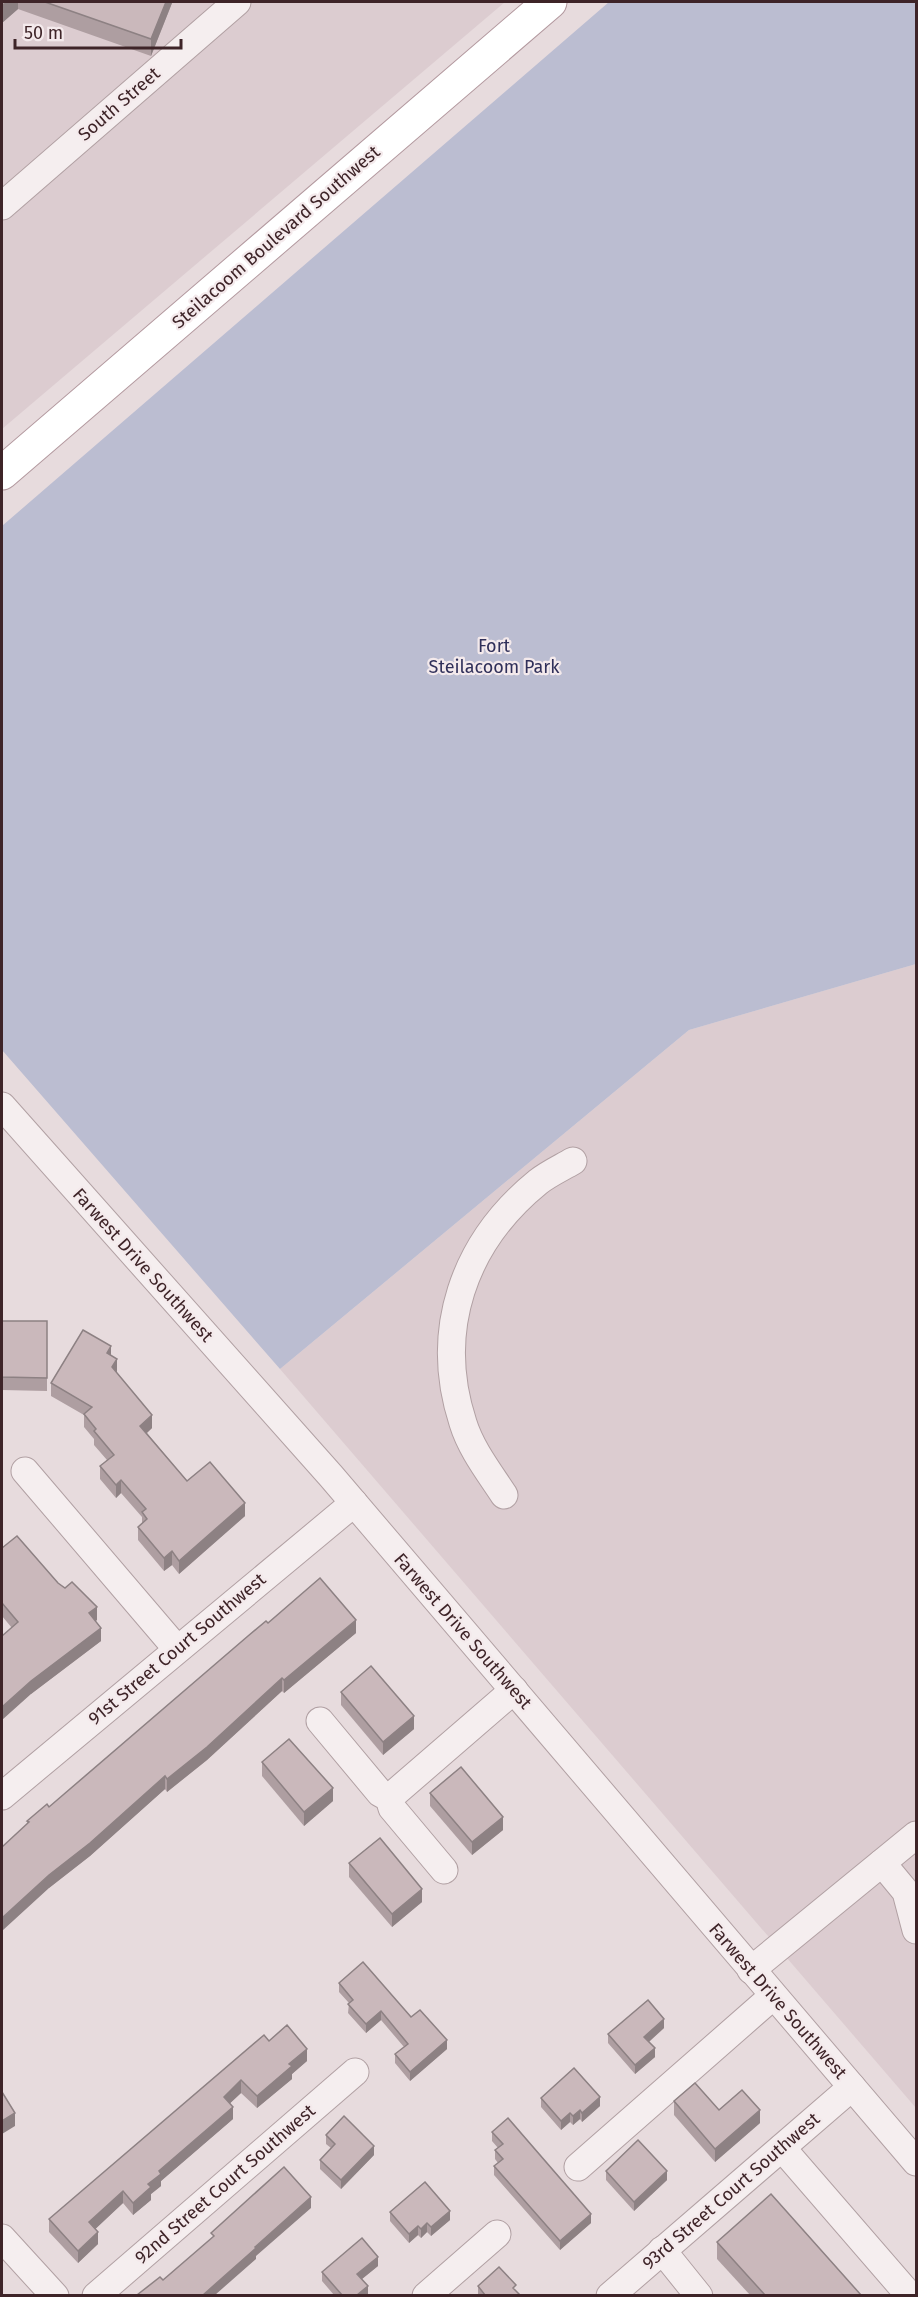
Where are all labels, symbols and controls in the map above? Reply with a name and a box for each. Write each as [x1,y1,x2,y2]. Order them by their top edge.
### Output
scale bar [15,12,182,50]
text: 50 m [24,22,63,44]
street label: South Street [73,62,165,146]
street label: Steilacoom Boulevard Southwest [168,140,385,333]
park label: Fort Steilacoom Park [429,635,560,678]
street label: Farwest Drive Southwest [68,1184,218,1347]
street label: Farwest Drive Southwest [389,1549,537,1714]
street label: 91st Street Court Southwest [84,1568,270,1730]
street label: Farwest Drive Southwest [704,1919,852,2084]
street label: 92nd Street Court Southwest [130,2099,320,2268]
street label: 93rd Street Court Southwest [638,2108,825,2274]

